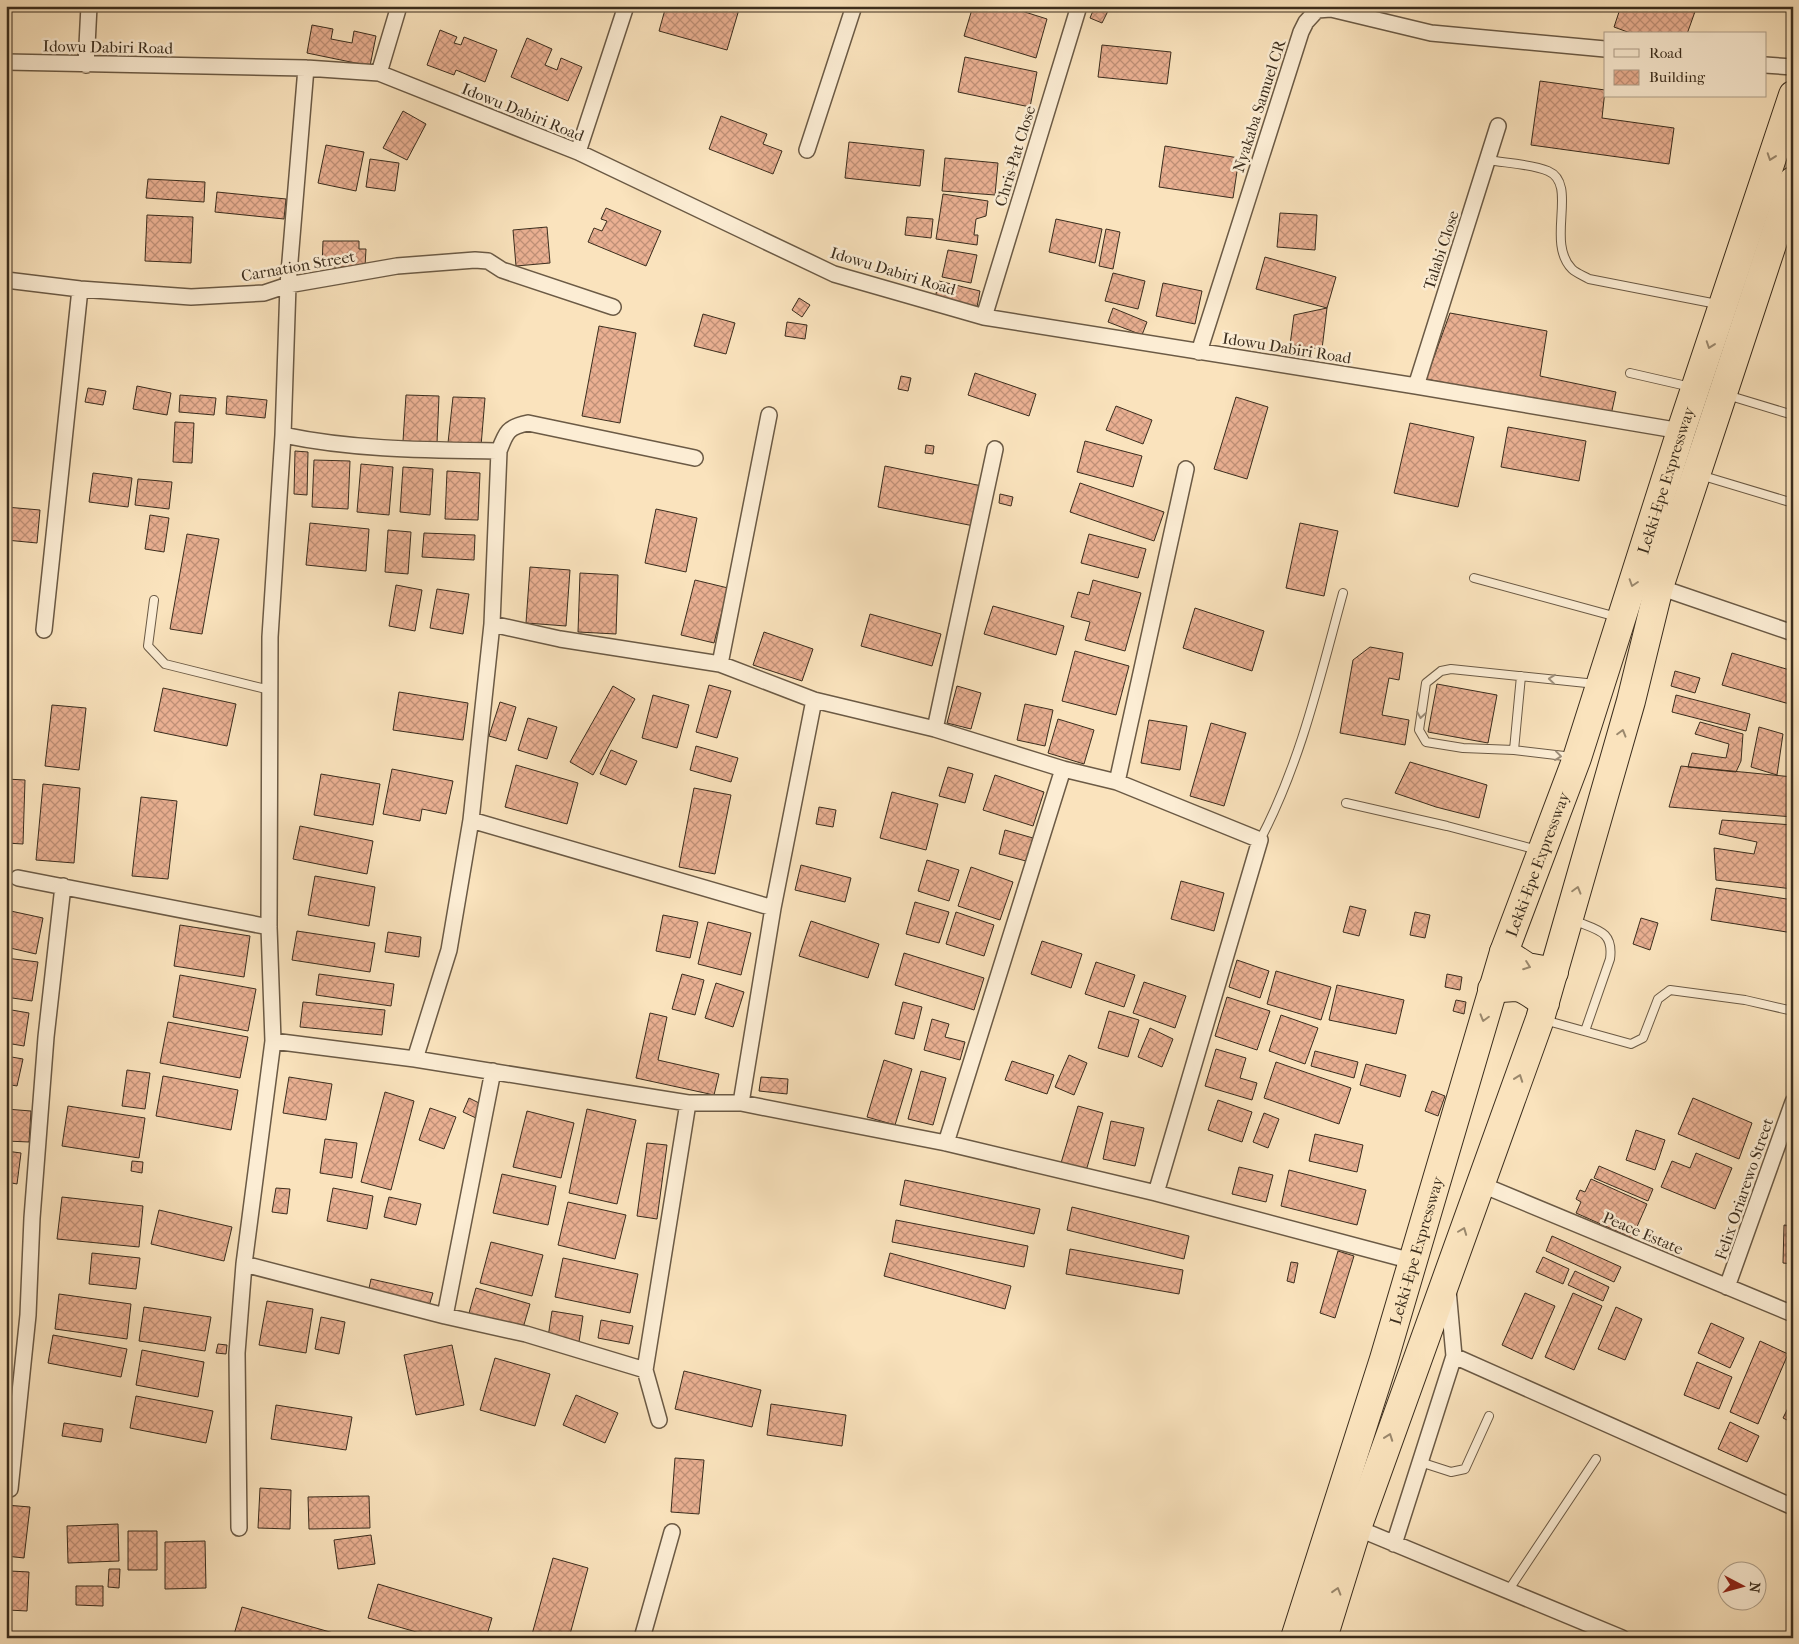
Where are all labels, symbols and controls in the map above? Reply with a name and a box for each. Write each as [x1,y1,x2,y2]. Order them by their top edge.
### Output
legend [1604,32,1766,98]
street label: Idowu Dabiri Road [43,36,174,58]
street label: Nyakaba Samuel CR [1229,36,1290,175]
text: Road [1649,44,1683,62]
text: Building [1649,68,1706,86]
street label: Idowu Dabiri Road [459,79,587,145]
street label: Chris-Pat Close [991,103,1039,209]
one-way arrow [1767,153,1777,161]
street label: Talabi Close [1419,208,1463,292]
street label: Idowu Dabiri Road [828,243,958,299]
street label: Carnation Street [240,247,357,285]
street label: Idowu Dabiri Road [1221,328,1353,368]
one-way arrow [1706,340,1716,349]
street label: Lekki-Epe Expressway [1633,404,1698,556]
one-way arrow [1629,578,1639,586]
one-way arrow [1547,674,1555,685]
one-way arrow [1417,710,1427,719]
one-way arrow [1616,730,1626,738]
one-way arrow [1555,750,1563,761]
street label: Lekki-Epe Expressway [1501,789,1573,939]
one-way arrow [1572,886,1582,894]
one-way arrow [1522,960,1531,970]
one-way arrow [1479,1013,1489,1021]
one-way arrow [1513,1074,1523,1083]
street label: Felix Oriarewo Street [1711,1115,1777,1262]
street label: Lekki-Epe Expressway [1385,1174,1447,1327]
street label: Peace Estate [1600,1208,1686,1258]
one-way arrow [1457,1227,1467,1235]
one-way arrow [1383,1433,1393,1442]
north arrow [1716,1562,1766,1612]
text: N [1745,1581,1763,1594]
one-way arrow [1332,1587,1342,1596]

